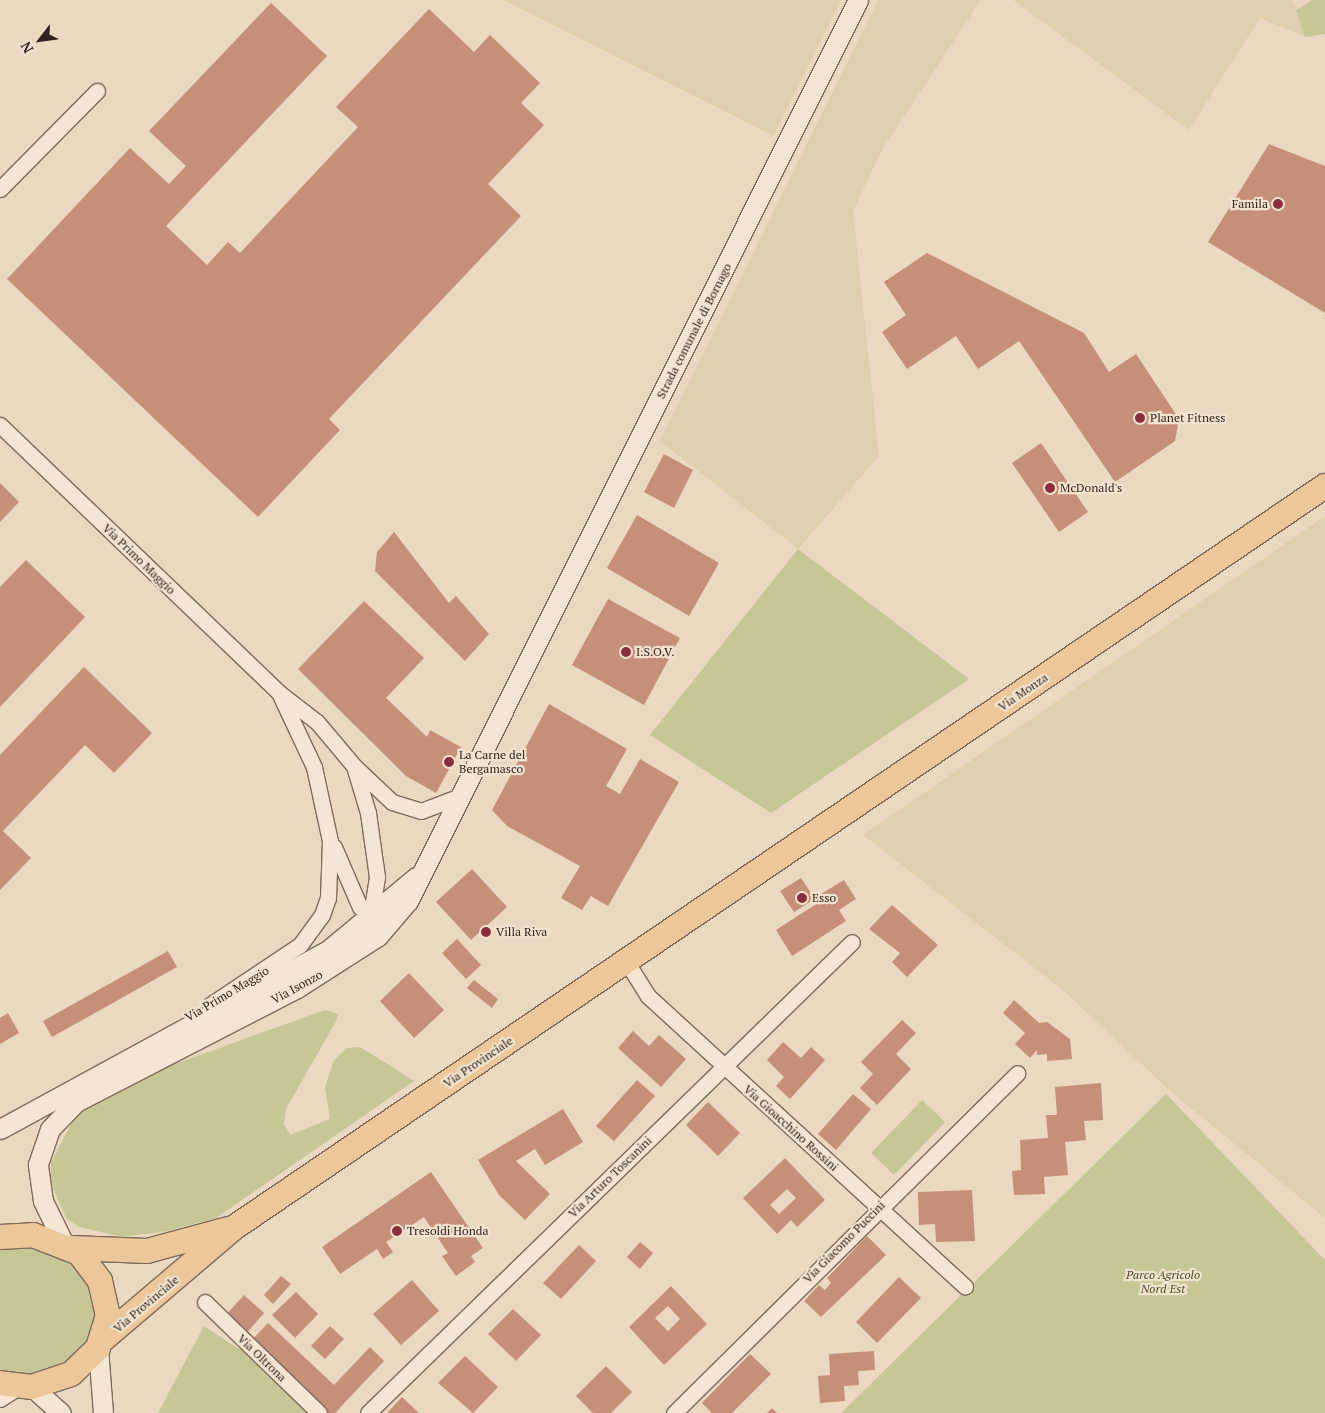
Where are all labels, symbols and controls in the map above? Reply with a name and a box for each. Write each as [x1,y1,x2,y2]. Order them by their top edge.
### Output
north arrow [15,15,65,65]
text: N [16,38,37,57]
place label: Famila [1232,197,1268,211]
marker: Famila [1272,198,1284,210]
street label: Strada comunale di Bornago [654,261,734,401]
place label: Planet Fitness [1150,411,1226,425]
marker: Planet Fitness [1134,412,1146,424]
place label: McDonald's [1060,481,1122,495]
marker: McDonald's [1044,482,1056,494]
street label: Via Primo Maggio [100,521,178,597]
place label: I.S.O.V. [636,645,675,659]
marker: I.S.O.V. [620,646,632,658]
street label: Via Monza [995,670,1051,714]
place label: La Carne del Bergamasco [459,748,525,776]
marker: La Carne del Bergamasco [443,756,455,768]
place label: Esso [812,891,836,905]
marker: Esso [796,892,808,904]
place label: Villa Riva [496,925,547,939]
marker: Villa Riva [480,926,492,938]
street label: Via Primo Maggio [182,963,272,1025]
street label: Via Isonzo [269,967,325,1007]
street label: Via Provinciale [441,1033,515,1091]
street label: Via Gioacchino Rossini [741,1082,841,1174]
street label: Via Arturo Toscanini [565,1133,655,1221]
street label: Via Giacomo Puccini [800,1198,888,1286]
place label: Tresoldi Honda [407,1224,489,1238]
marker: Tresoldi Honda [391,1225,403,1237]
park label: Parco Agricolo Nord Est [1126,1268,1200,1296]
street label: Via Provinciale [110,1273,182,1335]
street label: Via Oltrona [235,1331,289,1385]

